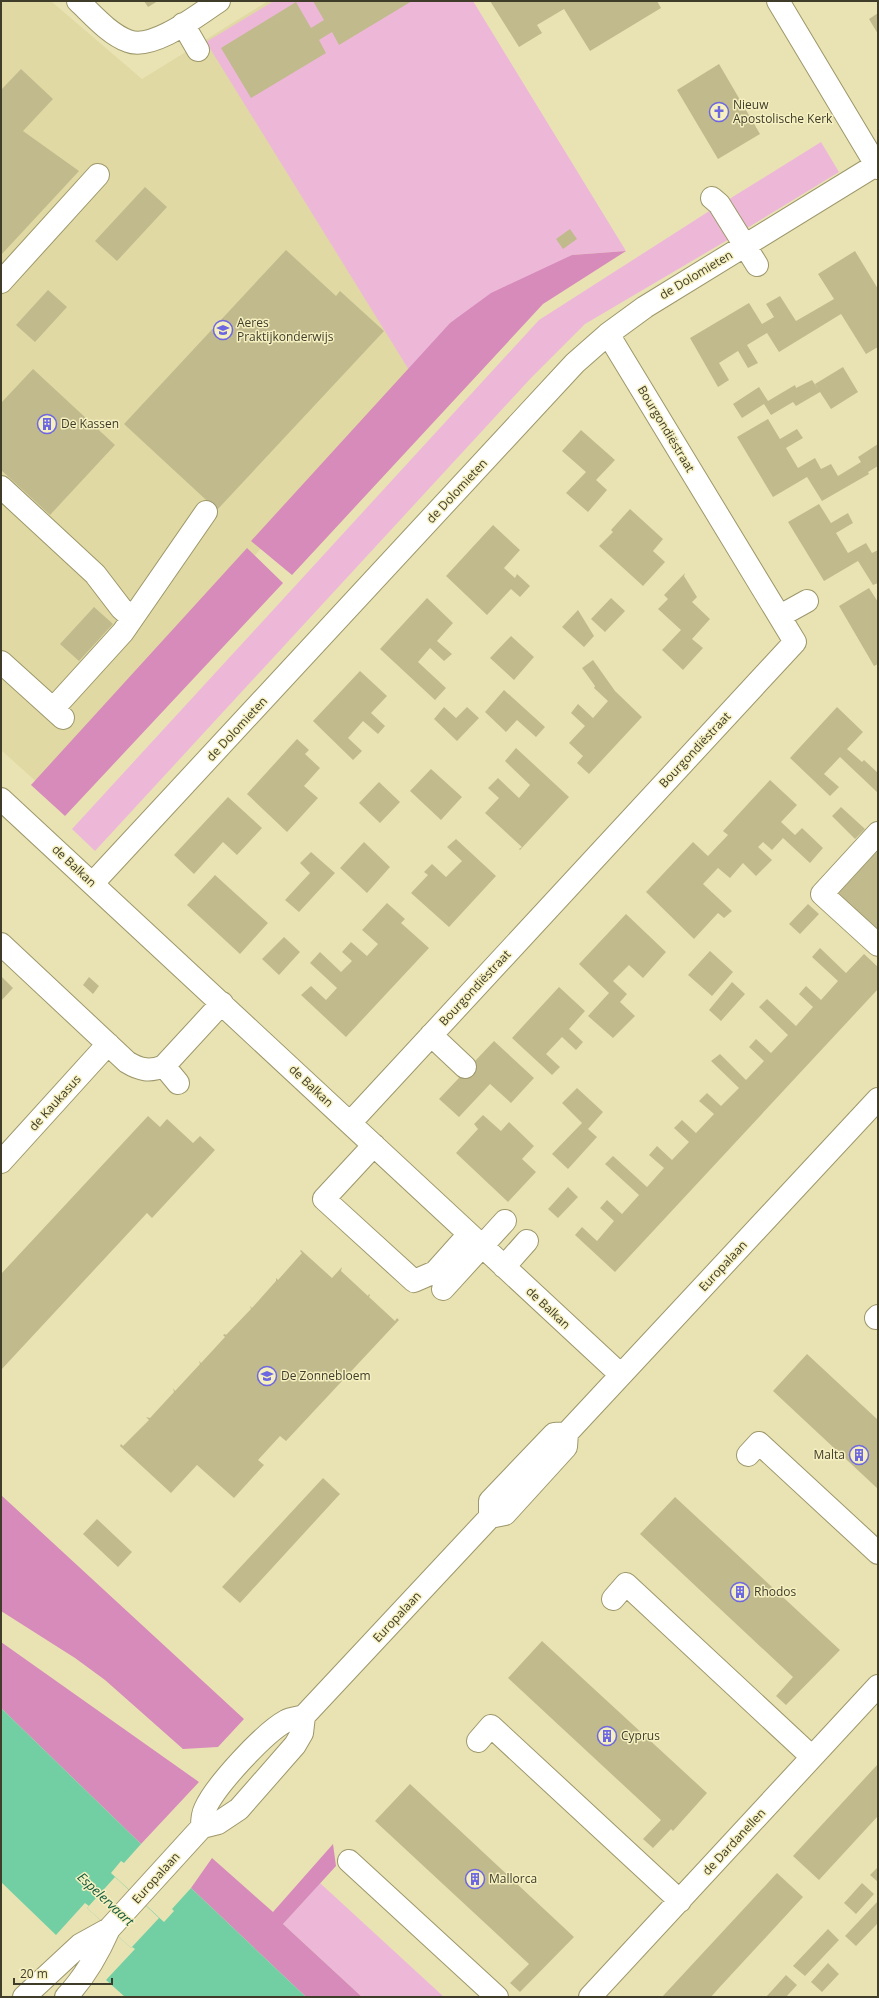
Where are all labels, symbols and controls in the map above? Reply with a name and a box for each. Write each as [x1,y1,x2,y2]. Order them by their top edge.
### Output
place label: Nieuw Apostolische Kerk [733,96,833,127]
church icon: Nieuw Apostolische Kerk [708,101,730,123]
street label: de Dolomieten [656,246,736,303]
place label: Aeres Praktijkonderwijs [237,314,334,345]
school or university icon: Aeres Praktijkonderwijs [212,319,234,341]
street label: Bourgondiëstraat [634,382,699,475]
building icon: De Kassen [36,413,58,435]
place label: De Kassen [61,415,119,432]
street label: de Dolomieten [422,455,491,527]
street label: de Dolomieten [202,693,271,765]
street label: Bourgondiëstraat [655,708,734,791]
street label: de Balkan [48,841,100,891]
street label: Bourgondiëstraat [435,946,514,1029]
street label: de Balkan [285,1061,337,1111]
street label: de Kaukasus [25,1071,85,1134]
street label: Europalaan [695,1236,751,1295]
street label: de Balkan [522,1283,574,1333]
school or university icon: De Zonnebloem [256,1365,278,1387]
place label: De Zonnebloem [281,1367,371,1384]
building icon: Malta [848,1444,870,1466]
place label: Malta [814,1446,845,1463]
building icon: Rhodos [729,1581,751,1603]
place label: Rhodos [754,1583,797,1600]
street label: Europalaan [369,1587,425,1646]
building icon: Cyprus [596,1725,618,1747]
place label: Cyprus [621,1727,660,1744]
street label: de Dardanellen [698,1805,769,1879]
street label: Europalaan [128,1848,183,1907]
water label: Espelervaart [74,1868,139,1930]
building icon: Mallorca [464,1868,486,1890]
place label: Mallorca [489,1870,537,1887]
scale bar [14,1960,112,1986]
text: 20 m [20,1965,48,1982]

